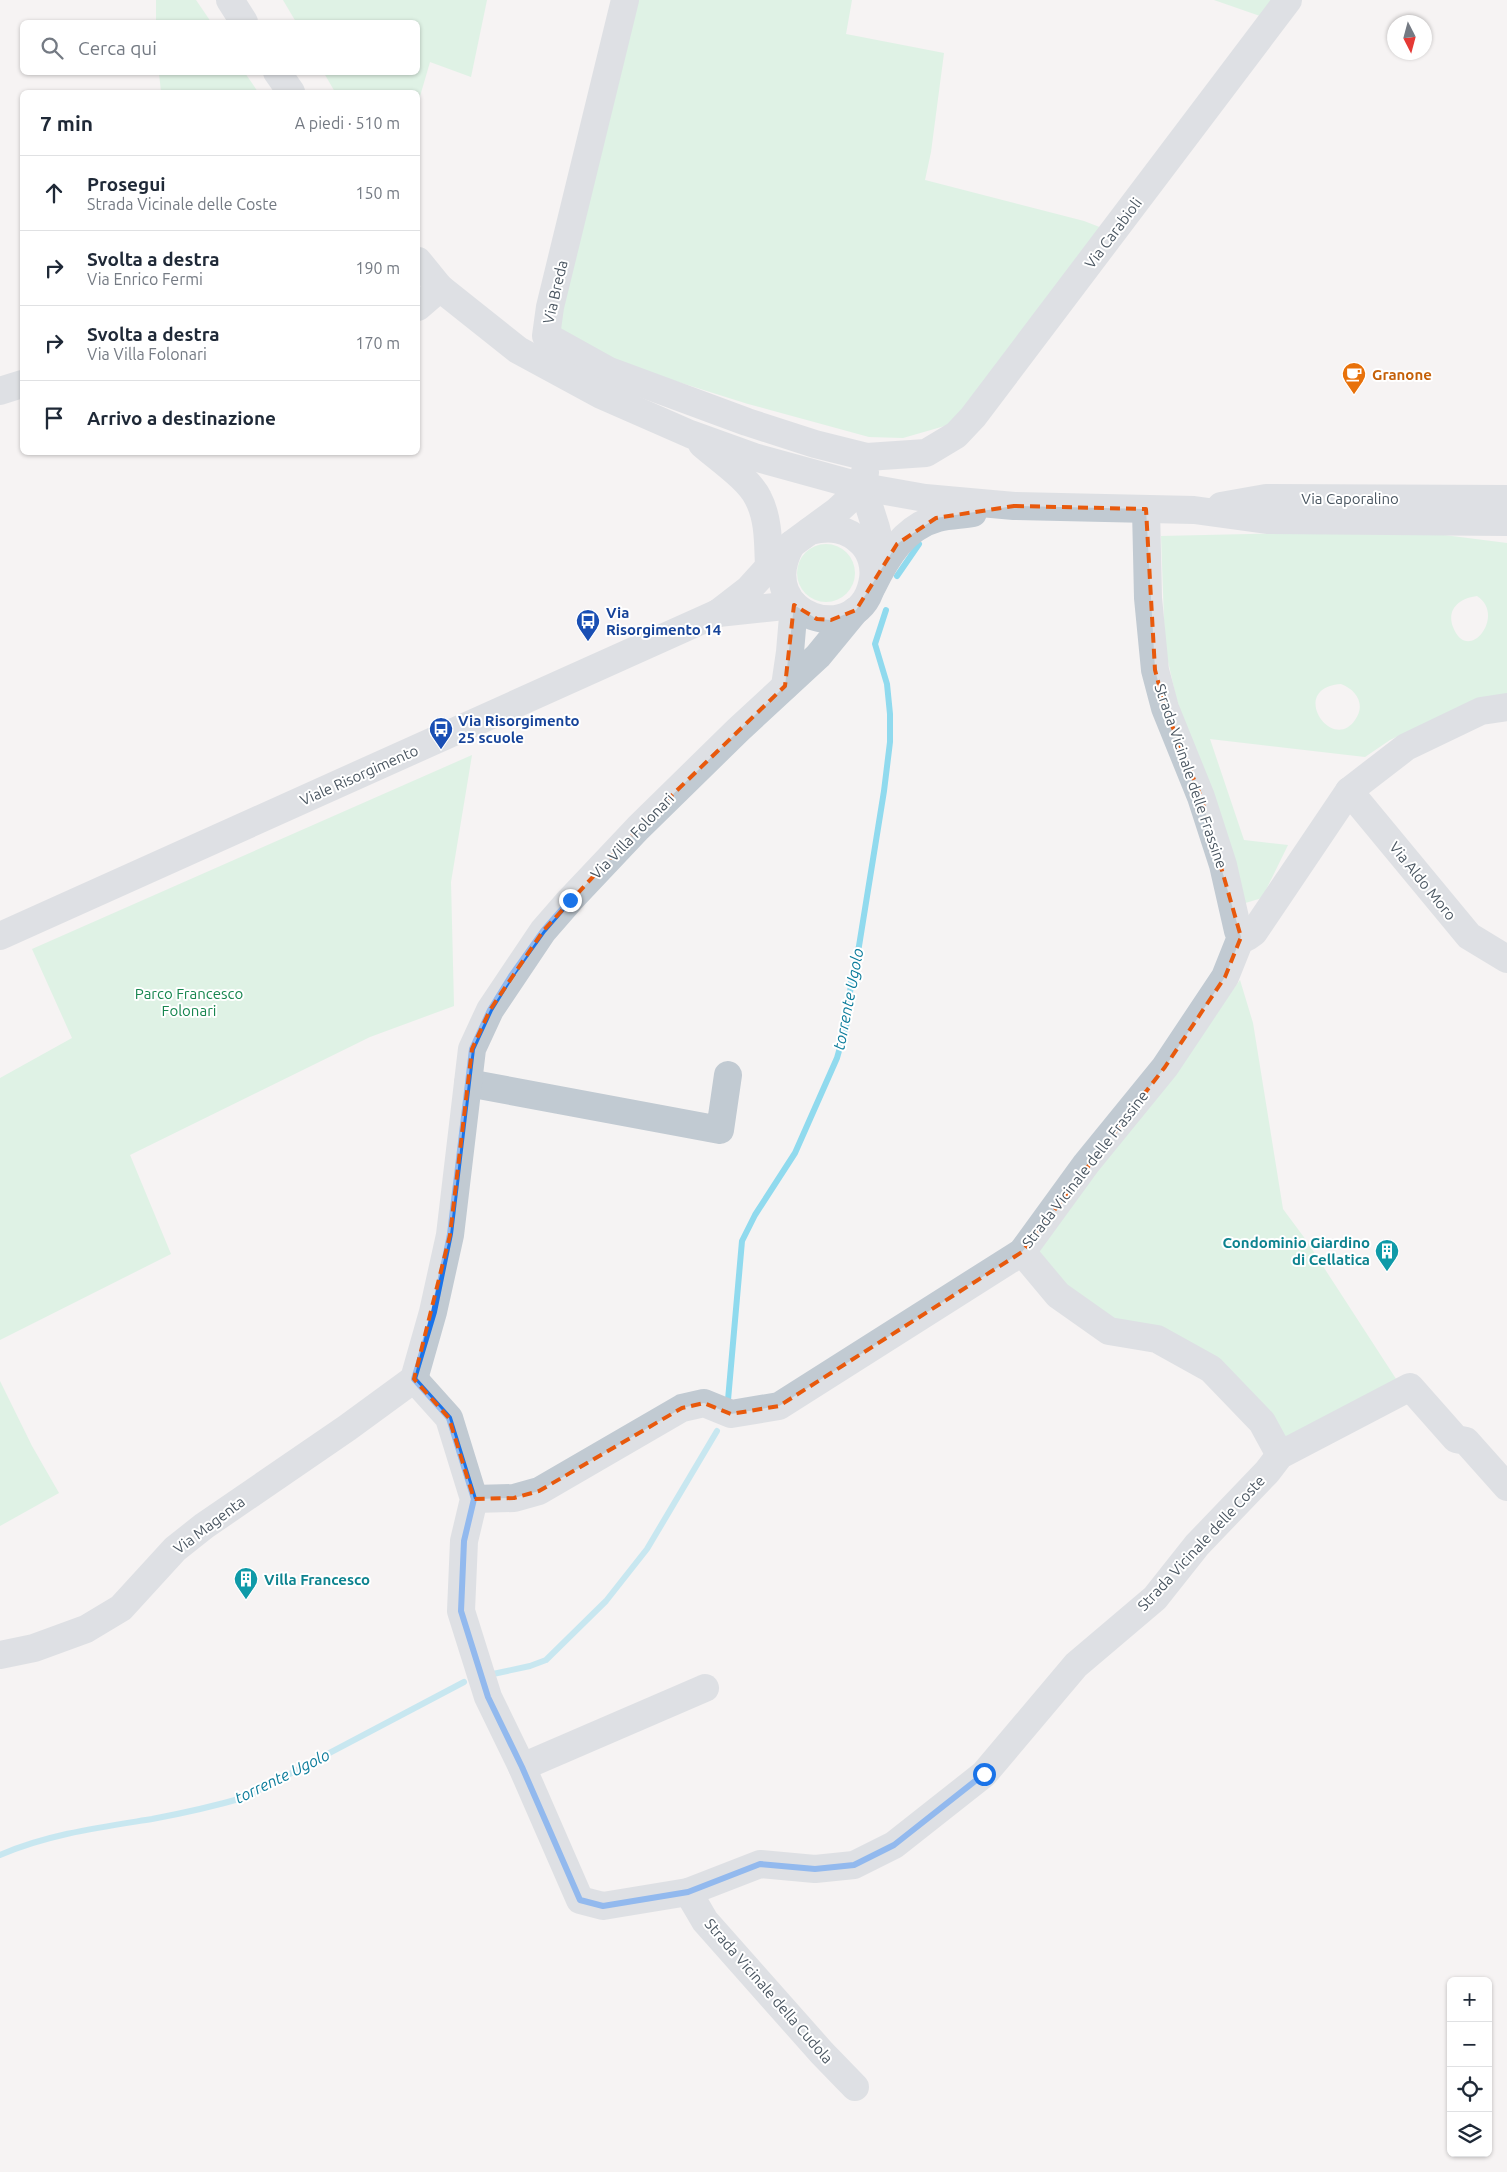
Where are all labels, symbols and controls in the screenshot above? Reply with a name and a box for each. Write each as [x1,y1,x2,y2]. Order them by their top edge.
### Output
north arrow [1387,15,1432,60]
search box [20,20,420,75]
icon: search [38,34,66,62]
text: Cerca qui [78,37,157,59]
text: 7 min [40,111,93,135]
text: A piedi · 510 m [295,114,400,132]
text: Prosegui [87,173,166,195]
icon: ahead [40,179,68,207]
text: 150 m [355,184,400,202]
street label: Via Carabioli [1081,194,1145,272]
text: Strada Vicinale delle Coste [87,195,277,213]
text: Svolta a destra [87,248,220,270]
icon: right [40,254,68,282]
text: 190 m [355,259,400,277]
street label: Via Breda [539,259,571,325]
text: Via Enrico Fermi [87,270,203,288]
text: Svolta a destra [87,323,220,345]
icon: right [40,329,68,357]
text: 170 m [355,334,400,352]
text: Via Villa Folonari [87,345,207,363]
cafe icon: Granone [1341,361,1367,395]
place label: Granone [1372,366,1432,383]
icon: arrive [40,404,68,432]
text: Arrivo a destinazione [87,407,276,429]
street label: Via Caporalino [1301,490,1399,507]
place label: Via Risorgimento 14 [606,604,721,638]
bus stop icon: Via Risorgimento 14 [575,608,601,642]
street label: Strada Vicinale delle Frassine [1151,681,1231,871]
place label: Via Risorgimento 25 scuole [458,712,580,746]
bus stop icon: Via Risorgimento 25 scuole [428,716,454,750]
street label: Viale Risorgimento [297,741,421,809]
street label: Via Villa Folonari [587,790,677,882]
street label: Via Aldo Moro [1386,838,1460,924]
route end [559,889,582,912]
water label: torrente Ugolo [829,946,867,1051]
park label: Parco Francesco Folonari [135,985,243,1019]
street label: Strada Vicinale delle Frassine [1018,1087,1152,1251]
place label: Condominio Giardino di Cellatica [1222,1234,1370,1268]
building icon: Condominio Giardino di Cellatica [1374,1238,1400,1272]
street label: Strada Vicinale delle Coste [1134,1472,1268,1614]
street label: Via Magenta [170,1493,248,1557]
building icon: Villa Francesco [233,1566,259,1600]
place label: Villa Francesco [264,1571,370,1588]
water label: torrente Ugolo [232,1745,333,1807]
route start [973,1763,996,1786]
street label: Strada Vicinale della Cudola [702,1915,836,2067]
map controls [1447,1977,1492,2157]
button: + [1447,1977,1492,2022]
button: − [1447,2022,1492,2067]
button: locate [1447,2067,1492,2112]
button: layers [1447,2112,1492,2157]

